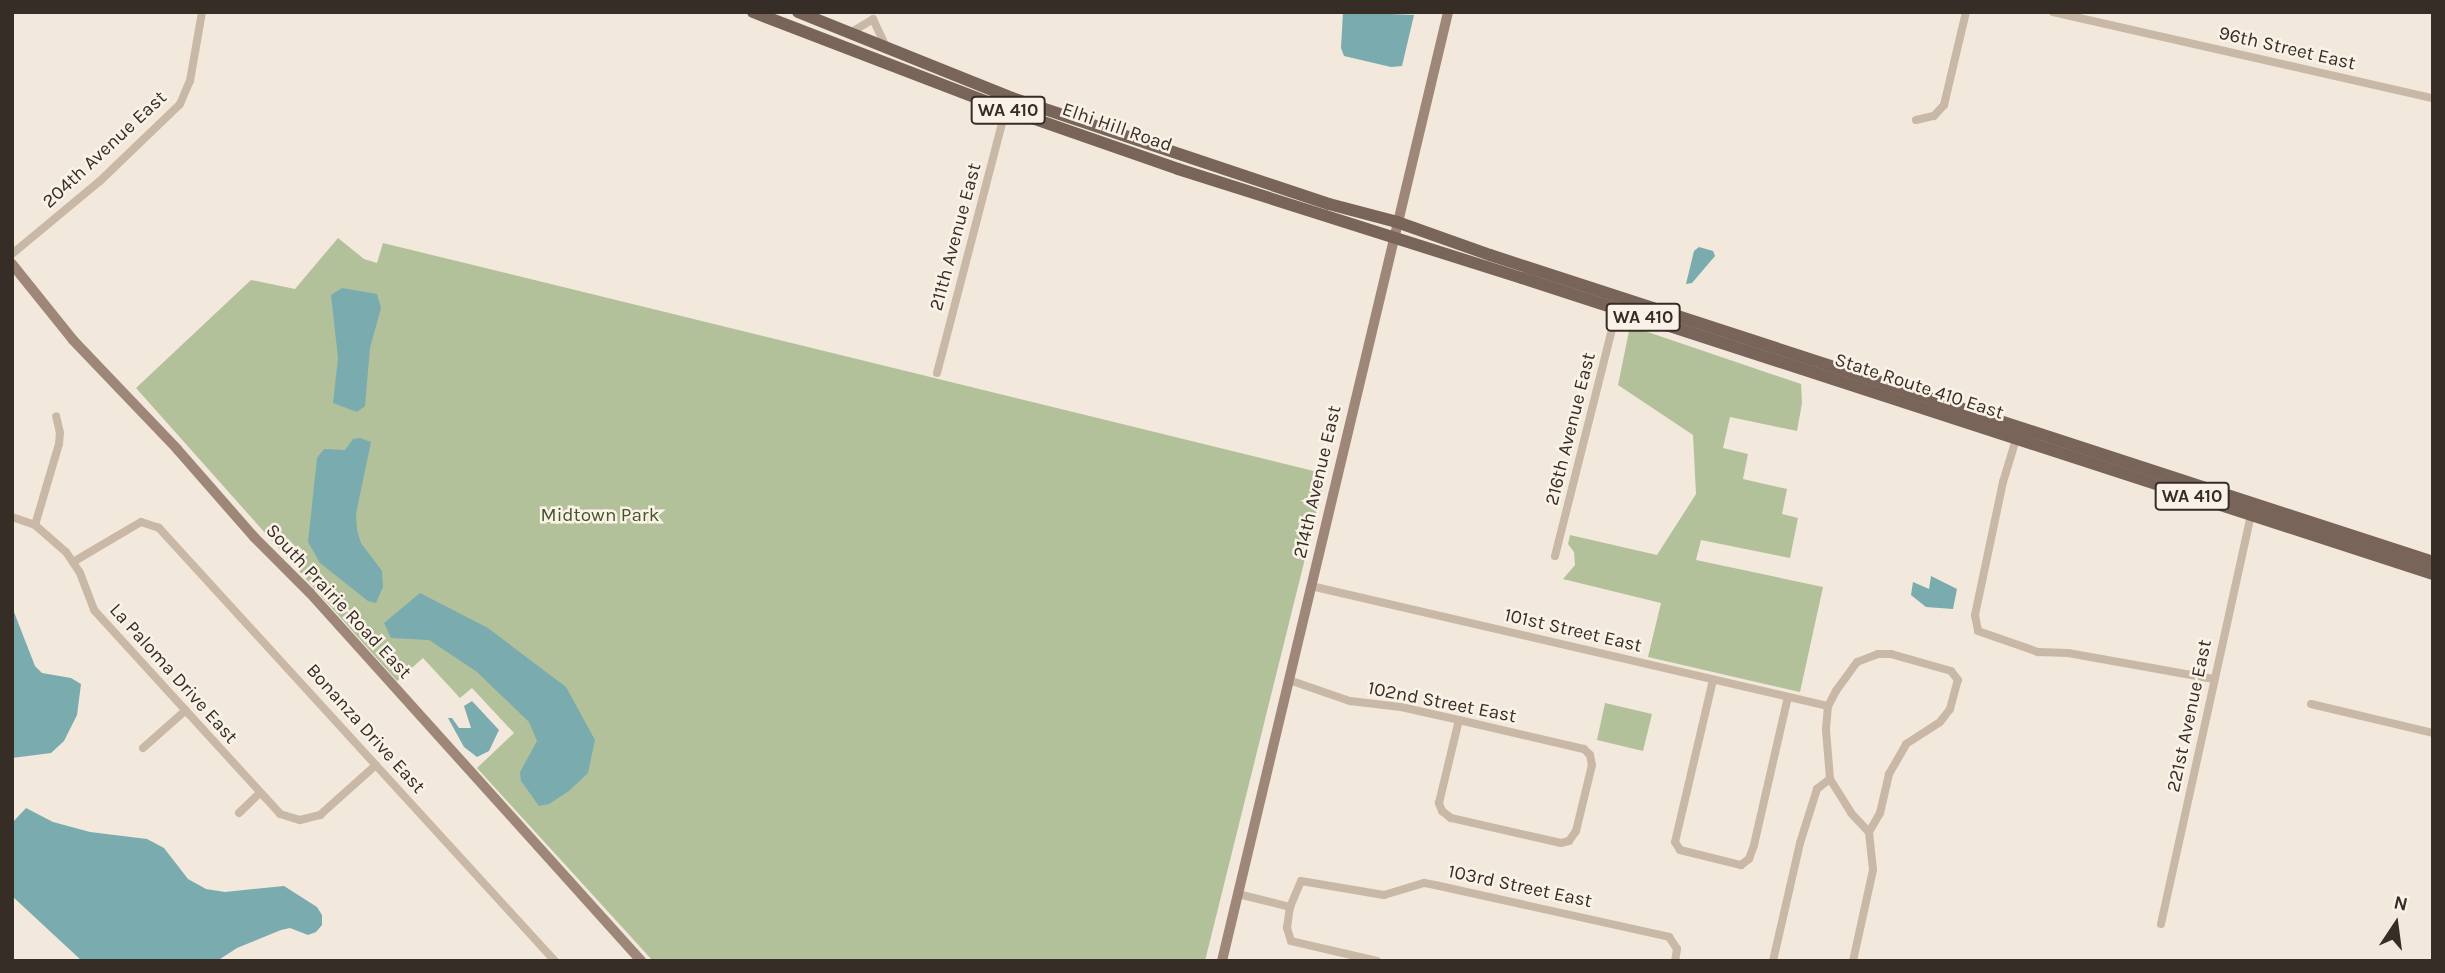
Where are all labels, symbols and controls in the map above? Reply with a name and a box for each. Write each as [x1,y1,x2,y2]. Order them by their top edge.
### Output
street label: 96th Street East [2216,22,2358,76]
street label: 204th Avenue East [38,87,172,213]
road number: WA 410 [970,96,1046,124]
street label: Elhi Hill Road [1059,99,1175,157]
street label: 211th Avenue East [925,161,987,313]
road number: WA 410 [1604,302,1682,332]
street label: State Route 410 East [1832,349,2006,425]
street label: 216th Avenue East [1541,350,1601,508]
street label: 214th Avenue East [1289,403,1347,561]
road number: WA 410 [2154,482,2230,510]
park label: Midtown Park [541,505,659,527]
street label: South Prairie Road East [260,520,416,684]
street label: La Paloma Drive East [104,599,242,749]
street label: 101st Street East [1502,604,1644,658]
street label: 221st Avenue East [2163,638,2217,794]
street label: Bonanza Drive East [301,659,429,799]
street label: 102nd Street East [1366,677,1518,729]
street label: 103rd Street East [1446,861,1594,913]
north arrow [2361,889,2431,959]
text: N [2392,891,2410,916]

